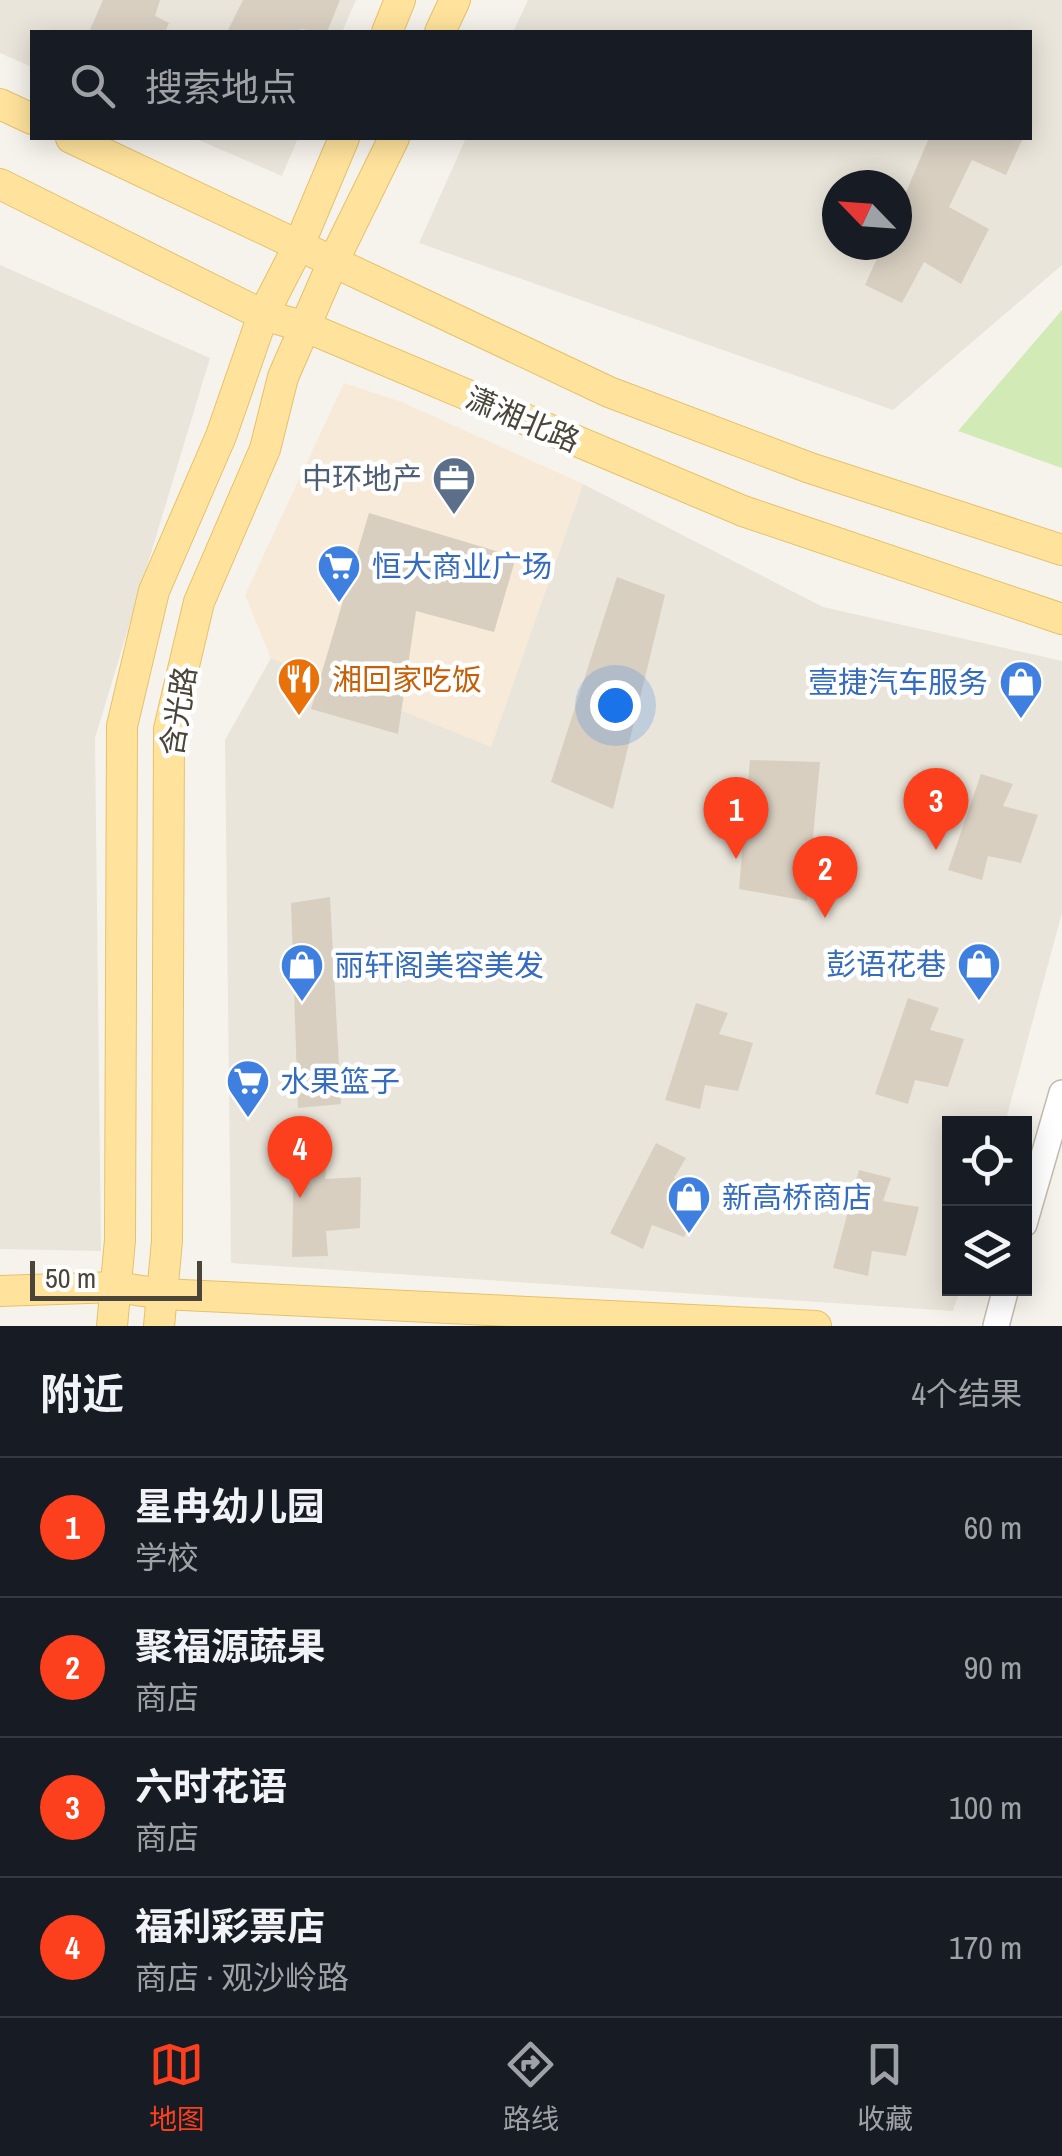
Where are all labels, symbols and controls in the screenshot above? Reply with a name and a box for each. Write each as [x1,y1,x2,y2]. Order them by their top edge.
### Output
search box [30,30,1032,140]
icon: search [65,58,120,113]
text: 搜索地点 [145,62,297,113]
north arrow [822,170,912,260]
street label: 潇湘北路 [460,377,586,461]
office icon: 中环地产 [431,455,477,516]
place label: 中环地产 [302,458,422,498]
supermarket icon: 恒大商业广场 [316,543,362,604]
place label: 恒大商业广场 [372,546,552,586]
restaurant icon: 湘回家吃饭 [276,656,322,717]
place label: 湘回家吃饭 [332,659,482,699]
shop icon: 壹捷汽车服务 [998,659,1044,720]
place label: 壹捷汽车服务 [808,662,988,702]
street label: 含光路 [151,663,205,759]
your location [590,680,641,731]
pin: 3 [904,768,968,850]
pin: 1 [704,776,768,859]
pin: 2 [792,836,858,918]
shop icon: 彭语花巷 [956,941,1002,1002]
shop icon: 丽轩阁美容美发 [279,942,325,1003]
place label: 彭语花巷 [826,944,946,984]
place label: 丽轩阁美容美发 [334,945,544,985]
supermarket icon: 水果篮子 [225,1058,271,1119]
place label: 水果篮子 [280,1061,400,1101]
pin: 4 [268,1116,332,1198]
map controls [942,1116,1032,1296]
button: locate [942,1116,1032,1206]
shop icon: 新高桥商店 [666,1174,712,1235]
place label: 新高桥商店 [722,1177,872,1217]
button: layers [942,1206,1032,1296]
scale bar [30,1256,202,1300]
text: 50 m [45,1259,96,1297]
text: 附近 [40,1366,124,1422]
text: 4个结果 [911,1372,1022,1415]
text: 星冉幼儿园 [135,1481,325,1532]
text: 1 [65,1506,80,1549]
text: 60 m [964,1506,1022,1549]
text: 学校 [135,1536,199,1579]
text: 聚福源蔬果 [135,1621,325,1672]
text: 2 [65,1646,80,1689]
text: 90 m [964,1646,1022,1689]
text: 商店 [135,1676,199,1719]
text: 六时花语 [135,1761,287,1812]
text: 3 [65,1786,80,1829]
text: 100 m [949,1786,1022,1829]
text: 商店 [135,1816,199,1859]
text: 福利彩票店 [135,1901,325,1952]
text: 4 [65,1926,80,1969]
text: 170 m [949,1926,1022,1969]
text: 商店 · 观沙岭路 [135,1956,349,1999]
tab: 地图 [149,2037,205,2138]
tab: 路线 [503,2037,559,2138]
tab: 收藏 [857,2037,913,2138]

